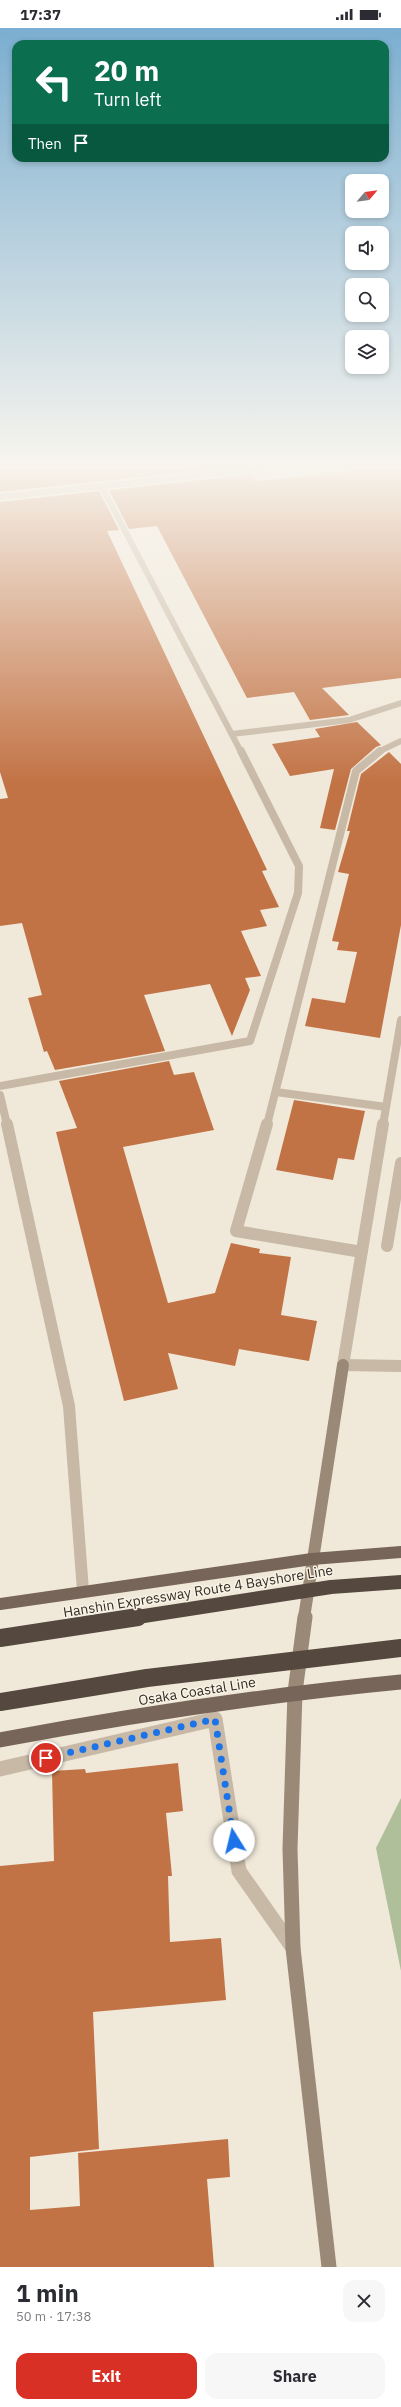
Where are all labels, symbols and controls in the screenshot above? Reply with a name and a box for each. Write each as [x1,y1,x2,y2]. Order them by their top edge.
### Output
text: 17:37 [20,5,61,24]
text: 20 m [94,52,159,89]
icon: left [28,56,80,108]
text: Turn left [94,88,162,111]
icon: arrive [70,132,92,154]
text: Then [28,134,62,153]
north arrow [345,174,389,218]
map controls [345,174,389,374]
button: sound [345,226,389,270]
button: search [345,278,389,322]
button: layers [345,330,389,374]
street label: Hanshin Expressway Route 4 Bayshore Line [62,1561,335,1621]
street label: Osaka Coastal Line [137,1673,257,1709]
pin [29,1741,63,1775]
icon: arrive [35,1747,57,1769]
position arrow [213,1820,255,1862]
text: 1 min [16,2277,79,2309]
button: close [343,2280,385,2322]
text: 50 m · 17:38 [16,2308,91,2325]
button: Exit [16,2353,197,2399]
button: Share [205,2353,385,2399]

